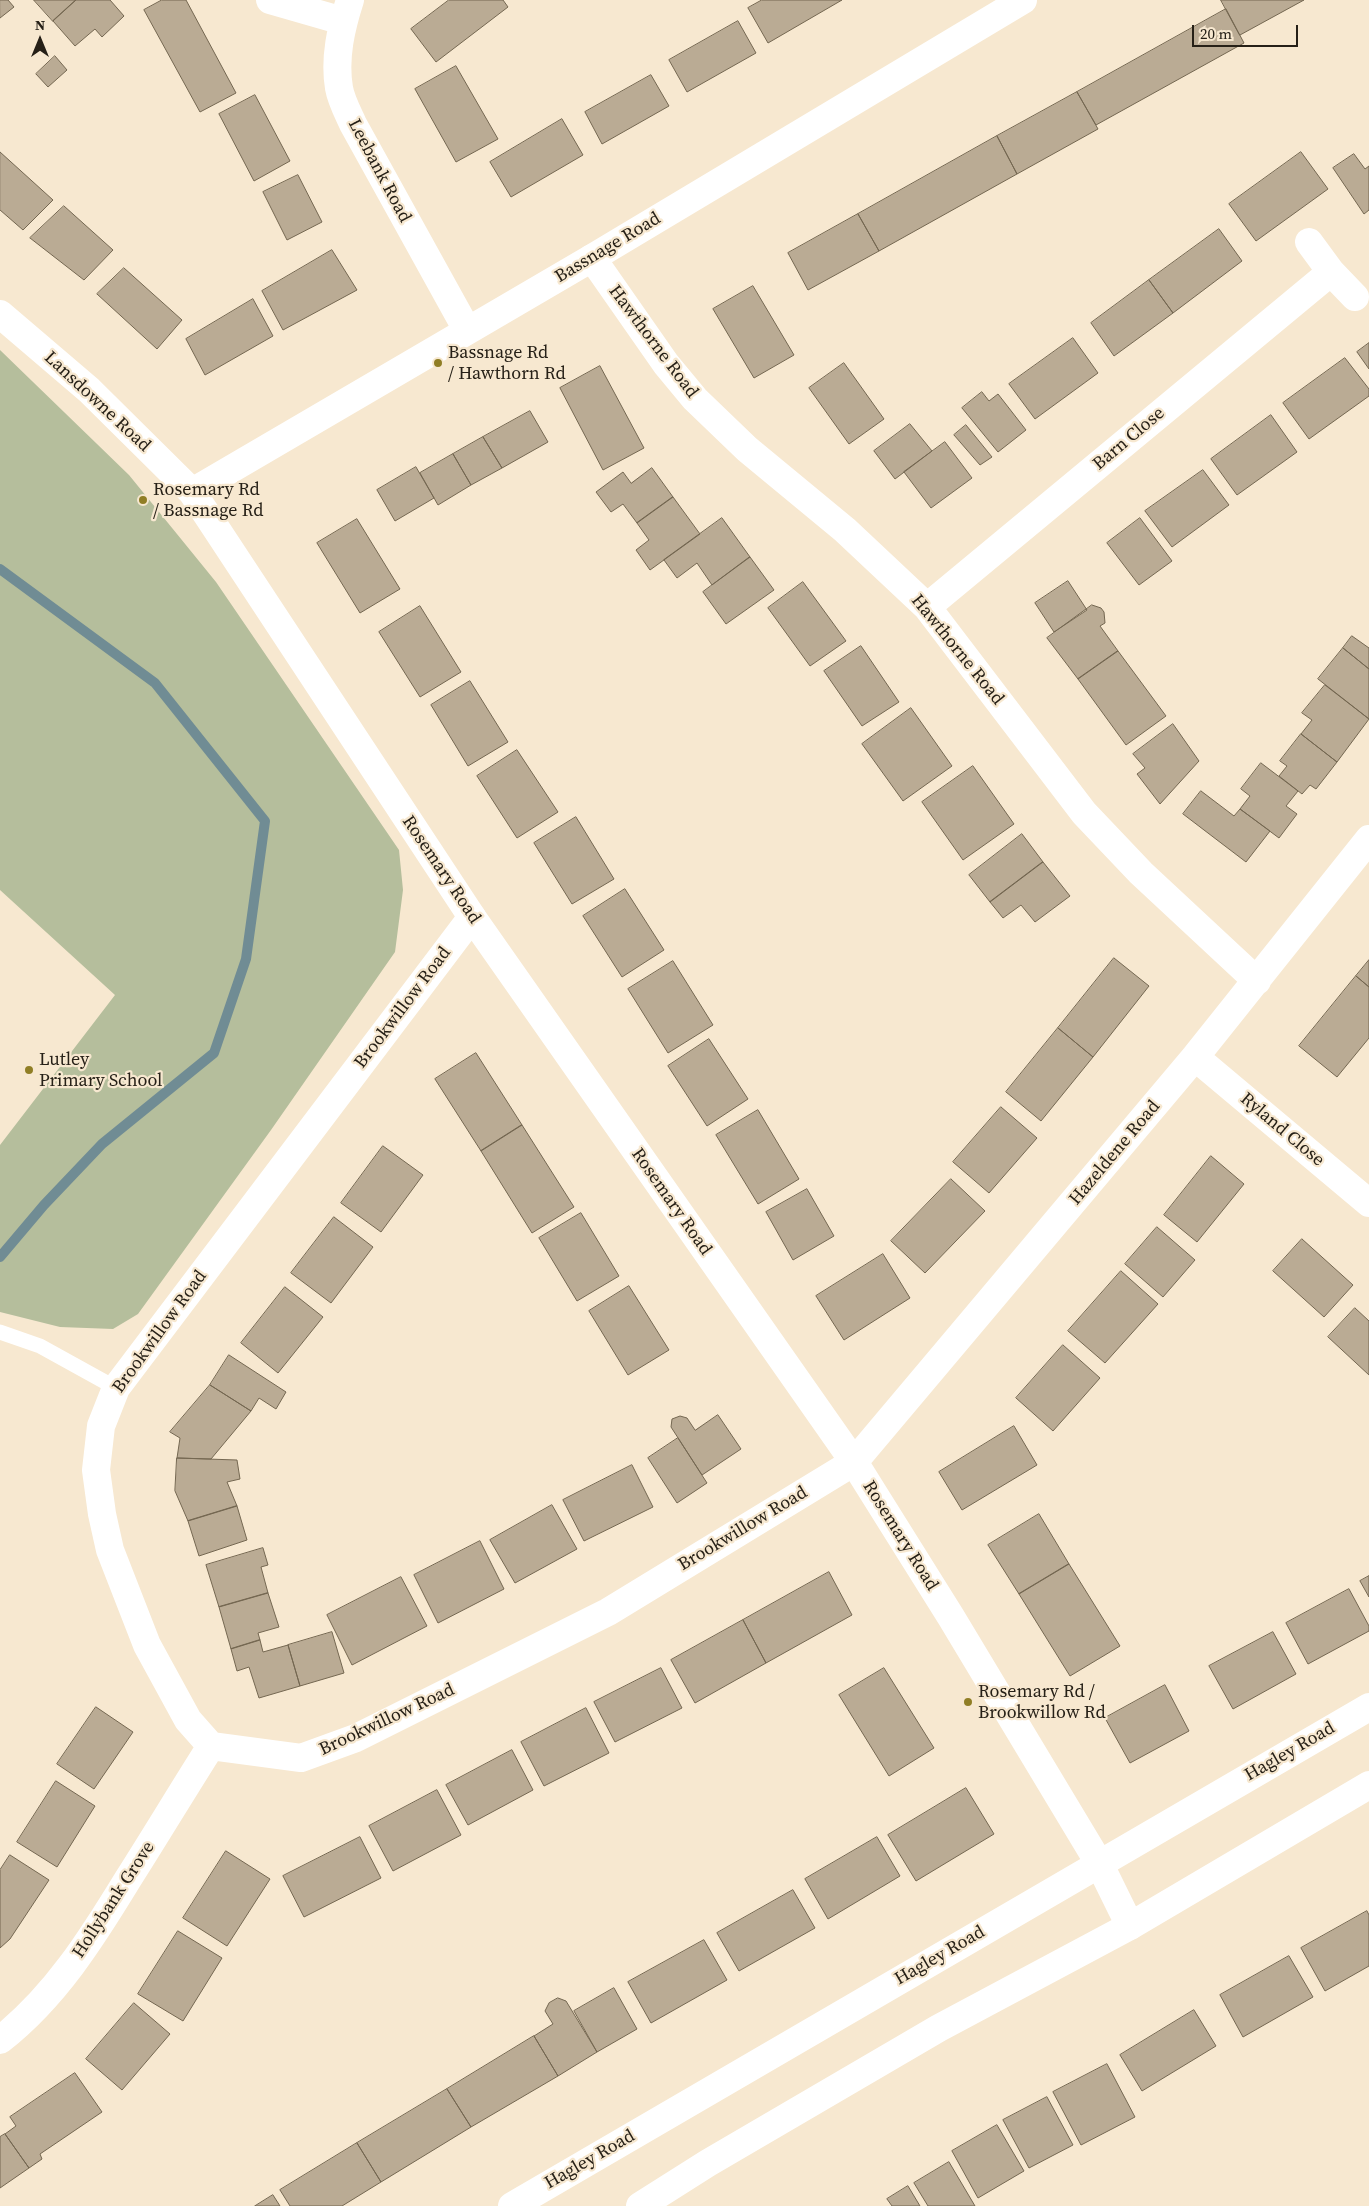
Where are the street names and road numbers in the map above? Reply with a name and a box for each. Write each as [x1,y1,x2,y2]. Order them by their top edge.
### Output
street label: Leebank Road [343,116,415,226]
street label: Bassnage Road [551,208,665,288]
street label: Hawthorne Road [604,281,702,403]
street label: Lansdowne Road [39,347,155,457]
street label: Barn Close [1089,403,1169,475]
street label: Hawthorne Road [906,590,1008,710]
street label: Rosemary Road [397,812,485,928]
street label: Brookwillow Road [350,943,456,1073]
street label: Ryland Close [1235,1089,1329,1171]
street label: Hazeldene Road [1065,1096,1165,1210]
street label: Rosemary Road [626,1144,716,1260]
street label: Brookwillow Road [108,1266,212,1398]
street label: Rosemary Road [858,1477,942,1595]
street label: Brookwillow Road [675,1482,811,1576]
street label: Brookwillow Road [316,1679,458,1761]
street label: Hagley Road [1241,1718,1339,1786]
street label: Hollybank Grove [68,1838,160,1962]
street label: Hagley Road [891,1922,989,1990]
street label: Hagley Road [541,2126,639,2194]

